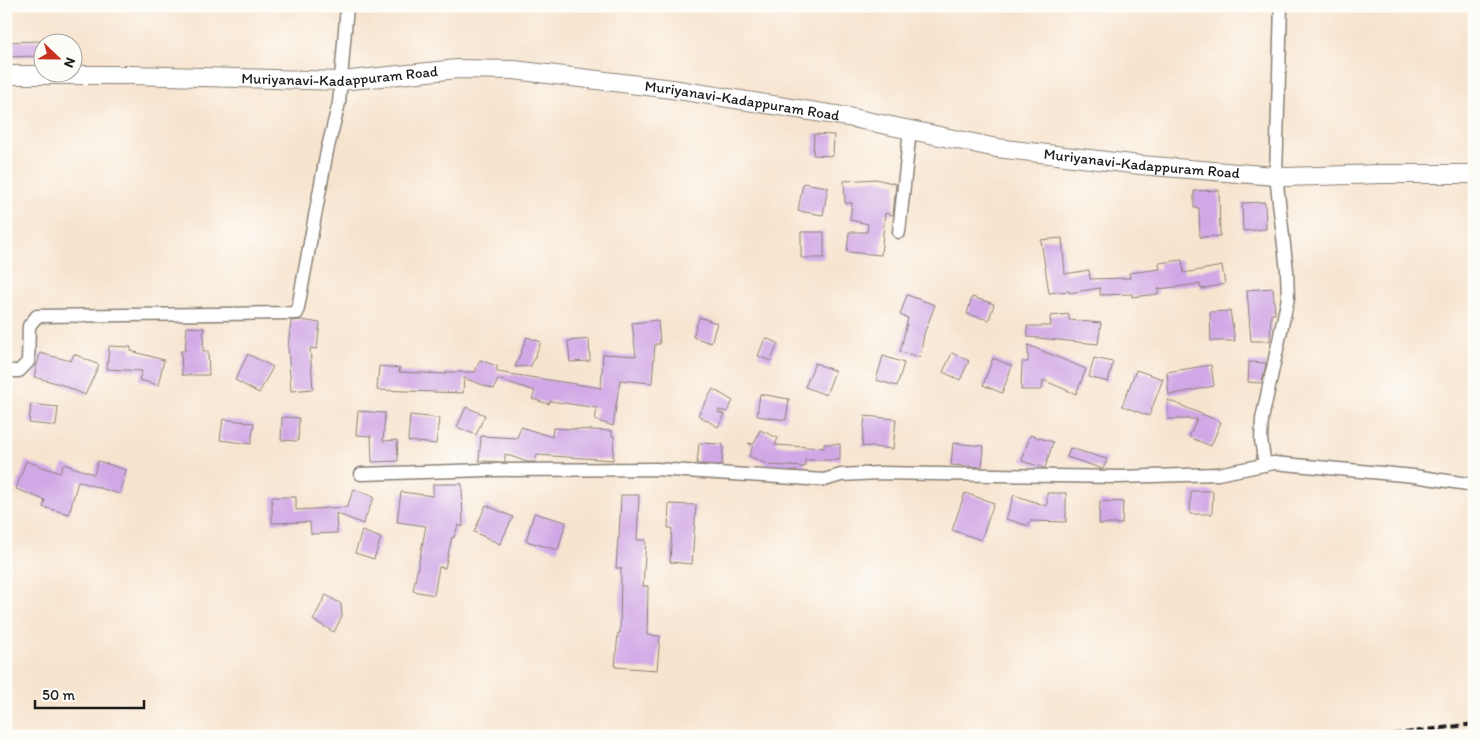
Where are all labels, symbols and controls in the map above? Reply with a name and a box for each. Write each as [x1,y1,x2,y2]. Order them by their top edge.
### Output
north arrow [32,32,82,82]
text: N [60,55,79,70]
street label: Muriyanavi-Kadappuram Road [241,62,440,90]
street label: Muriyanavi-Kadappuram Road [644,77,842,125]
street label: Muriyanavi-Kadappuram Road [1043,145,1241,182]
scale bar [35,677,144,709]
text: 50 m [42,686,75,704]

